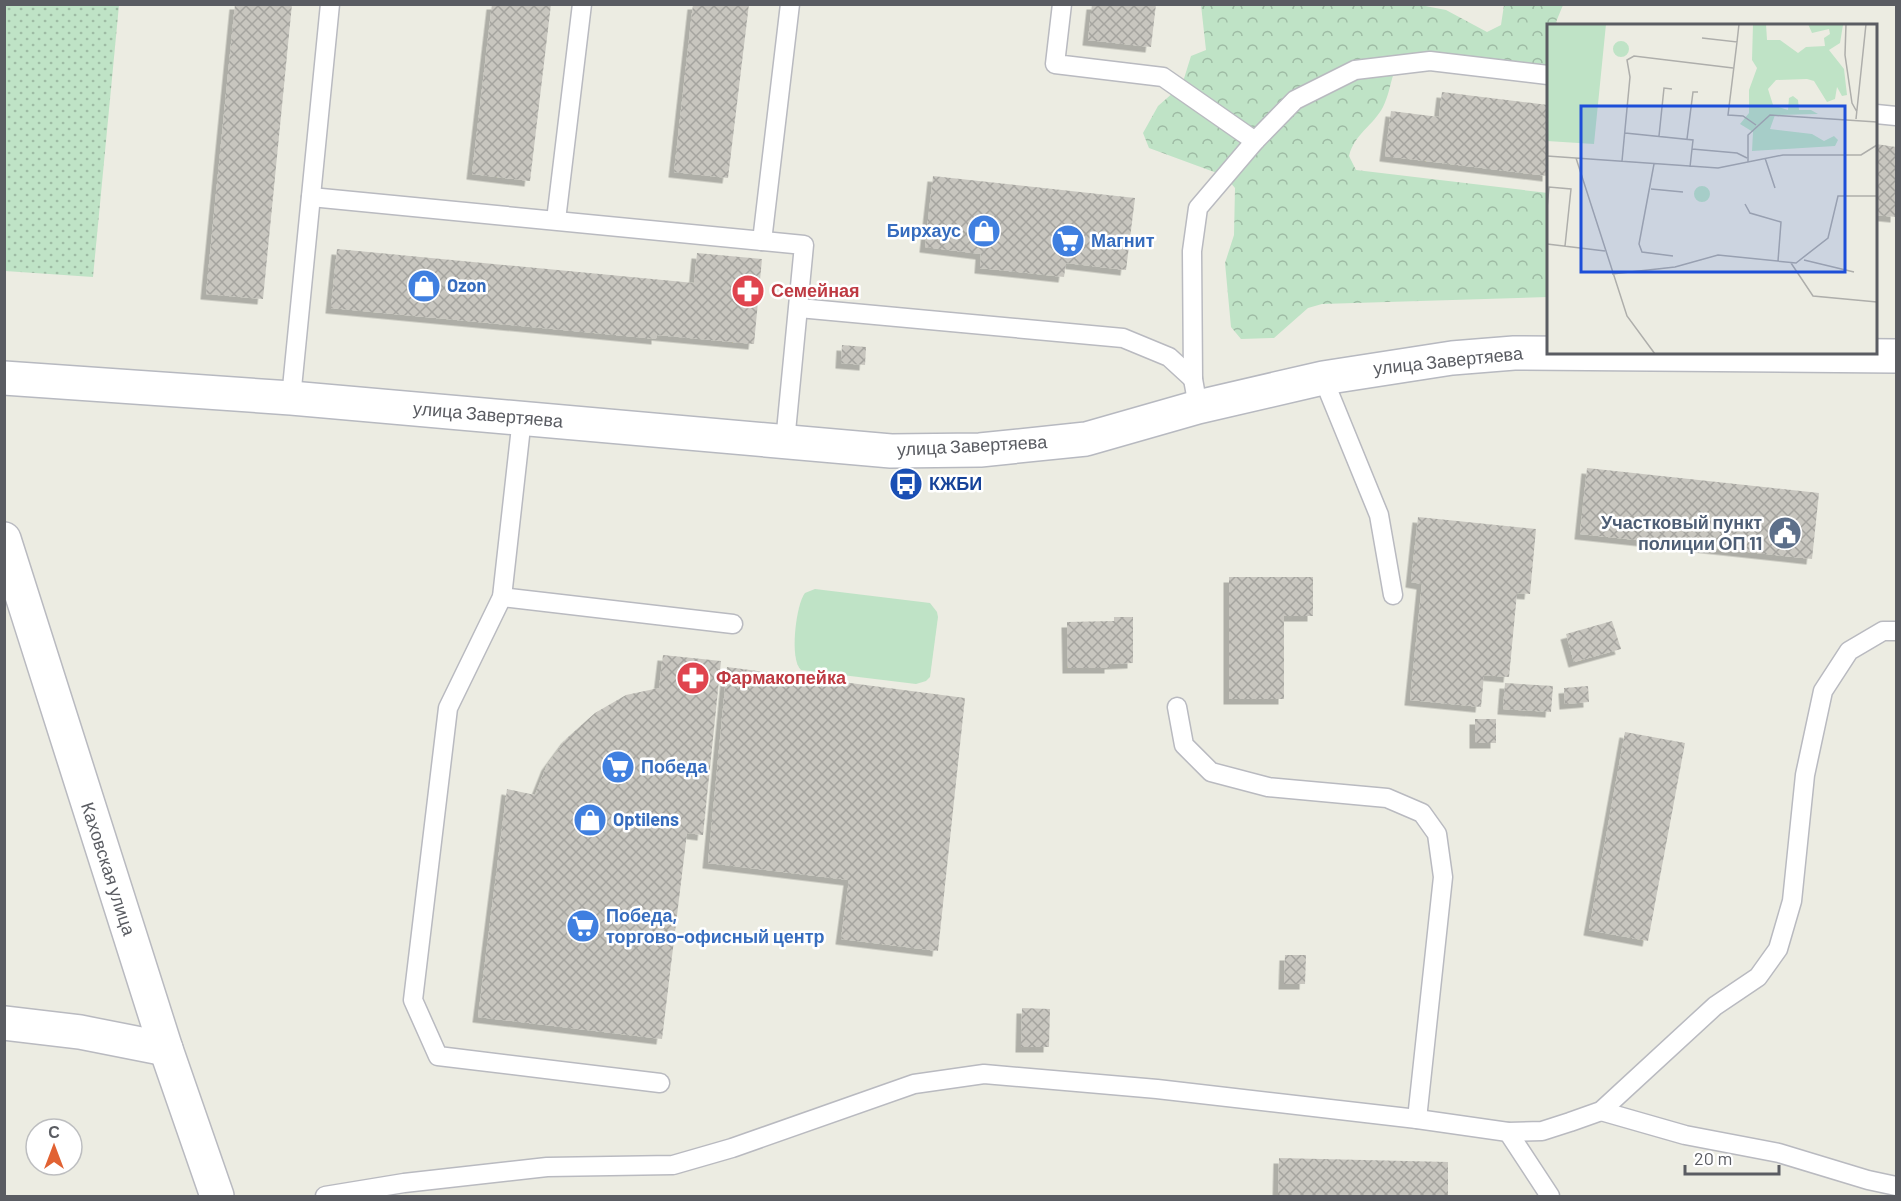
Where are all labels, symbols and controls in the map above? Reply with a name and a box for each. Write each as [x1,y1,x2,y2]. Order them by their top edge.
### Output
inset map [1547,24,1877,354]
shop icon: Бирхаус [966,213,1002,249]
place label: Бирхаус [887,219,961,241]
supermarket icon: Магнит [1050,223,1086,259]
place label: Магнит [1091,229,1155,251]
shop icon: Ozon [406,268,442,304]
pharmacy icon: Семейная [730,273,766,309]
place label: Ozon [447,274,486,296]
place label: Семейная [771,279,860,301]
street label: улица Завертяева [1372,341,1525,379]
street label: улица Завертяева [412,396,565,432]
street label: улица Завертяева [896,430,1049,460]
bus stop icon: КЖБИ [888,466,924,502]
place label: КЖБИ [929,472,982,494]
place label: Участковый пункт полиции ОП 11 [1601,511,1762,554]
public building icon: Участковый пункт полиции ОП 11 [1767,515,1803,551]
pharmacy icon: Фармакопейка [675,660,711,696]
place label: Фармакопейка [716,666,847,688]
supermarket icon: Победа [600,749,636,785]
place label: Победа [641,755,708,777]
street label: Каховская улица [77,799,141,939]
shop icon: Optilens [572,802,608,838]
place label: Optilens [613,808,679,830]
place label: Победа, торгово-офисный центр [606,904,825,947]
supermarket icon: Победа, торгово-офисный центр [565,908,601,944]
north arrow [24,1117,84,1177]
text: С [48,1122,60,1141]
scale bar [1685,1138,1780,1176]
text: 20 m [1694,1147,1732,1169]

